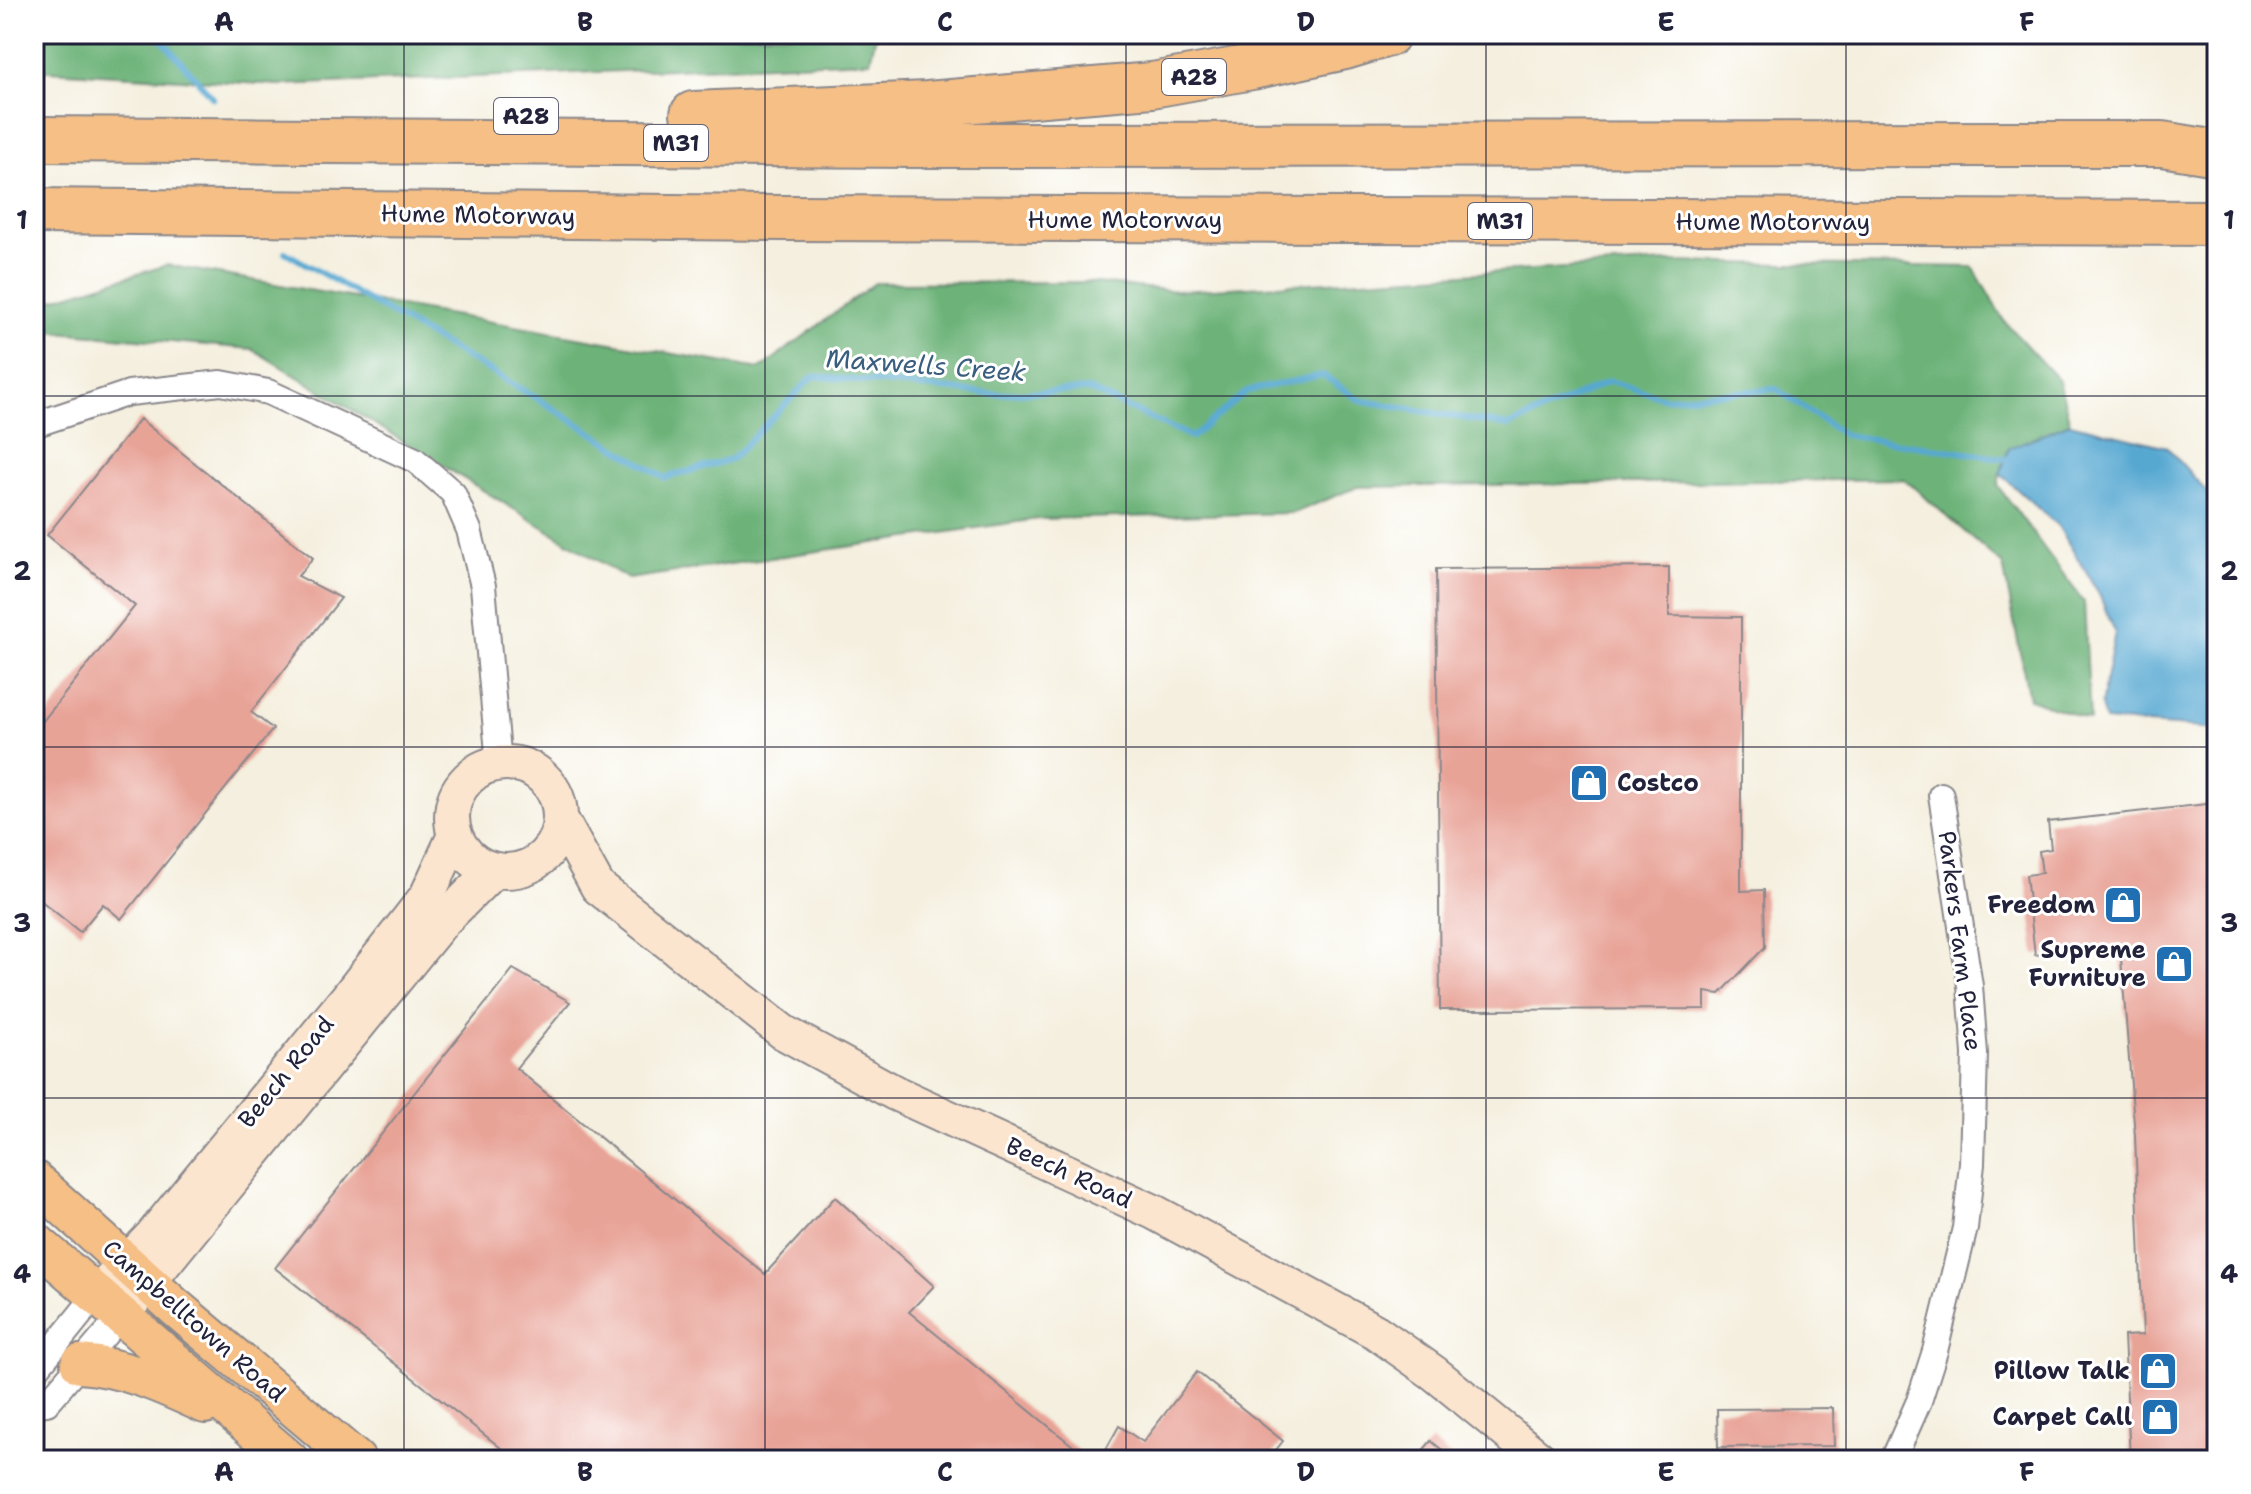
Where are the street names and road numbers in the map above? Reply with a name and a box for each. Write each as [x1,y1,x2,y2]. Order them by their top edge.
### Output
road number: A28 [1162,59,1226,95]
road number: A28 [494,98,558,134]
road number: M31 [644,125,708,161]
street label: Hume Motorway [380,197,576,233]
road number: M31 [1468,203,1532,239]
street label: Hume Motorway [1028,204,1222,236]
street label: Hume Motorway [1676,206,1870,238]
street label: Parkers Farm Place [1931,829,1989,1053]
street label: Beech Road [231,1009,341,1135]
street label: Beech Road [1001,1130,1137,1216]
street label: Campbelltown Road [96,1233,292,1409]

